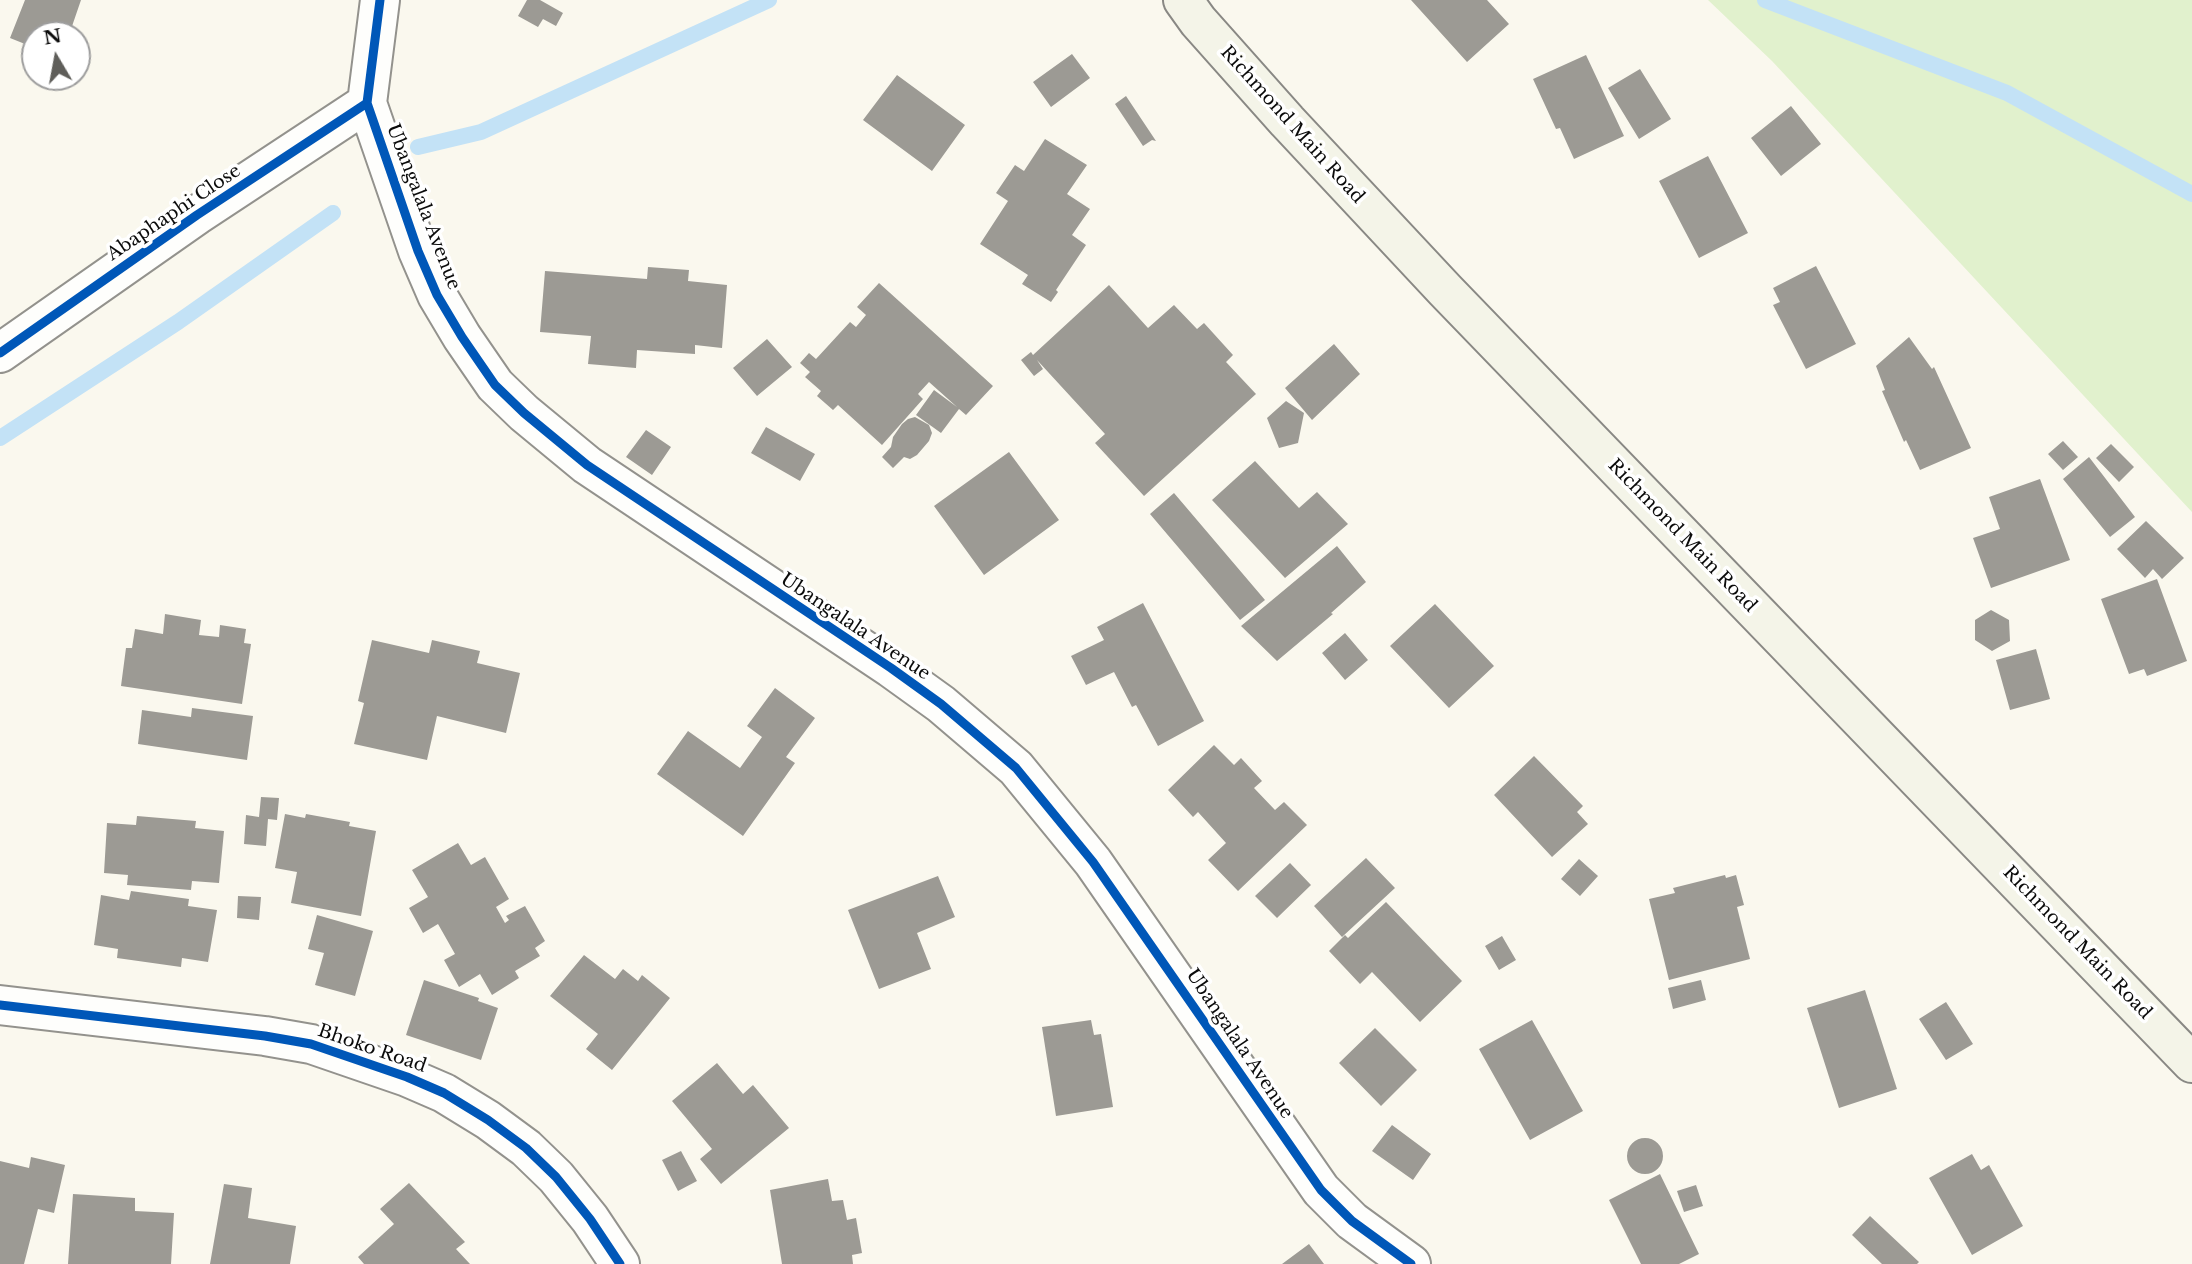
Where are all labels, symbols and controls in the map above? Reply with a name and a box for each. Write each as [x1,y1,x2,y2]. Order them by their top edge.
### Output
north arrow [21,21,91,91]
text: N [42,24,63,50]
street label: Richmond Main Road [1216,42,1368,208]
street label: Ubangalala Avenue [381,121,465,293]
street label: Abaphaphi Close [103,160,245,266]
street label: Richmond Main Road [1603,455,1761,617]
street label: Ubangalala Avenue [776,569,934,685]
street label: Richmond Main Road [1998,862,2156,1024]
street label: Ubangalala Avenue [1181,965,1297,1123]
street label: Bhoko Road [315,1020,429,1078]

